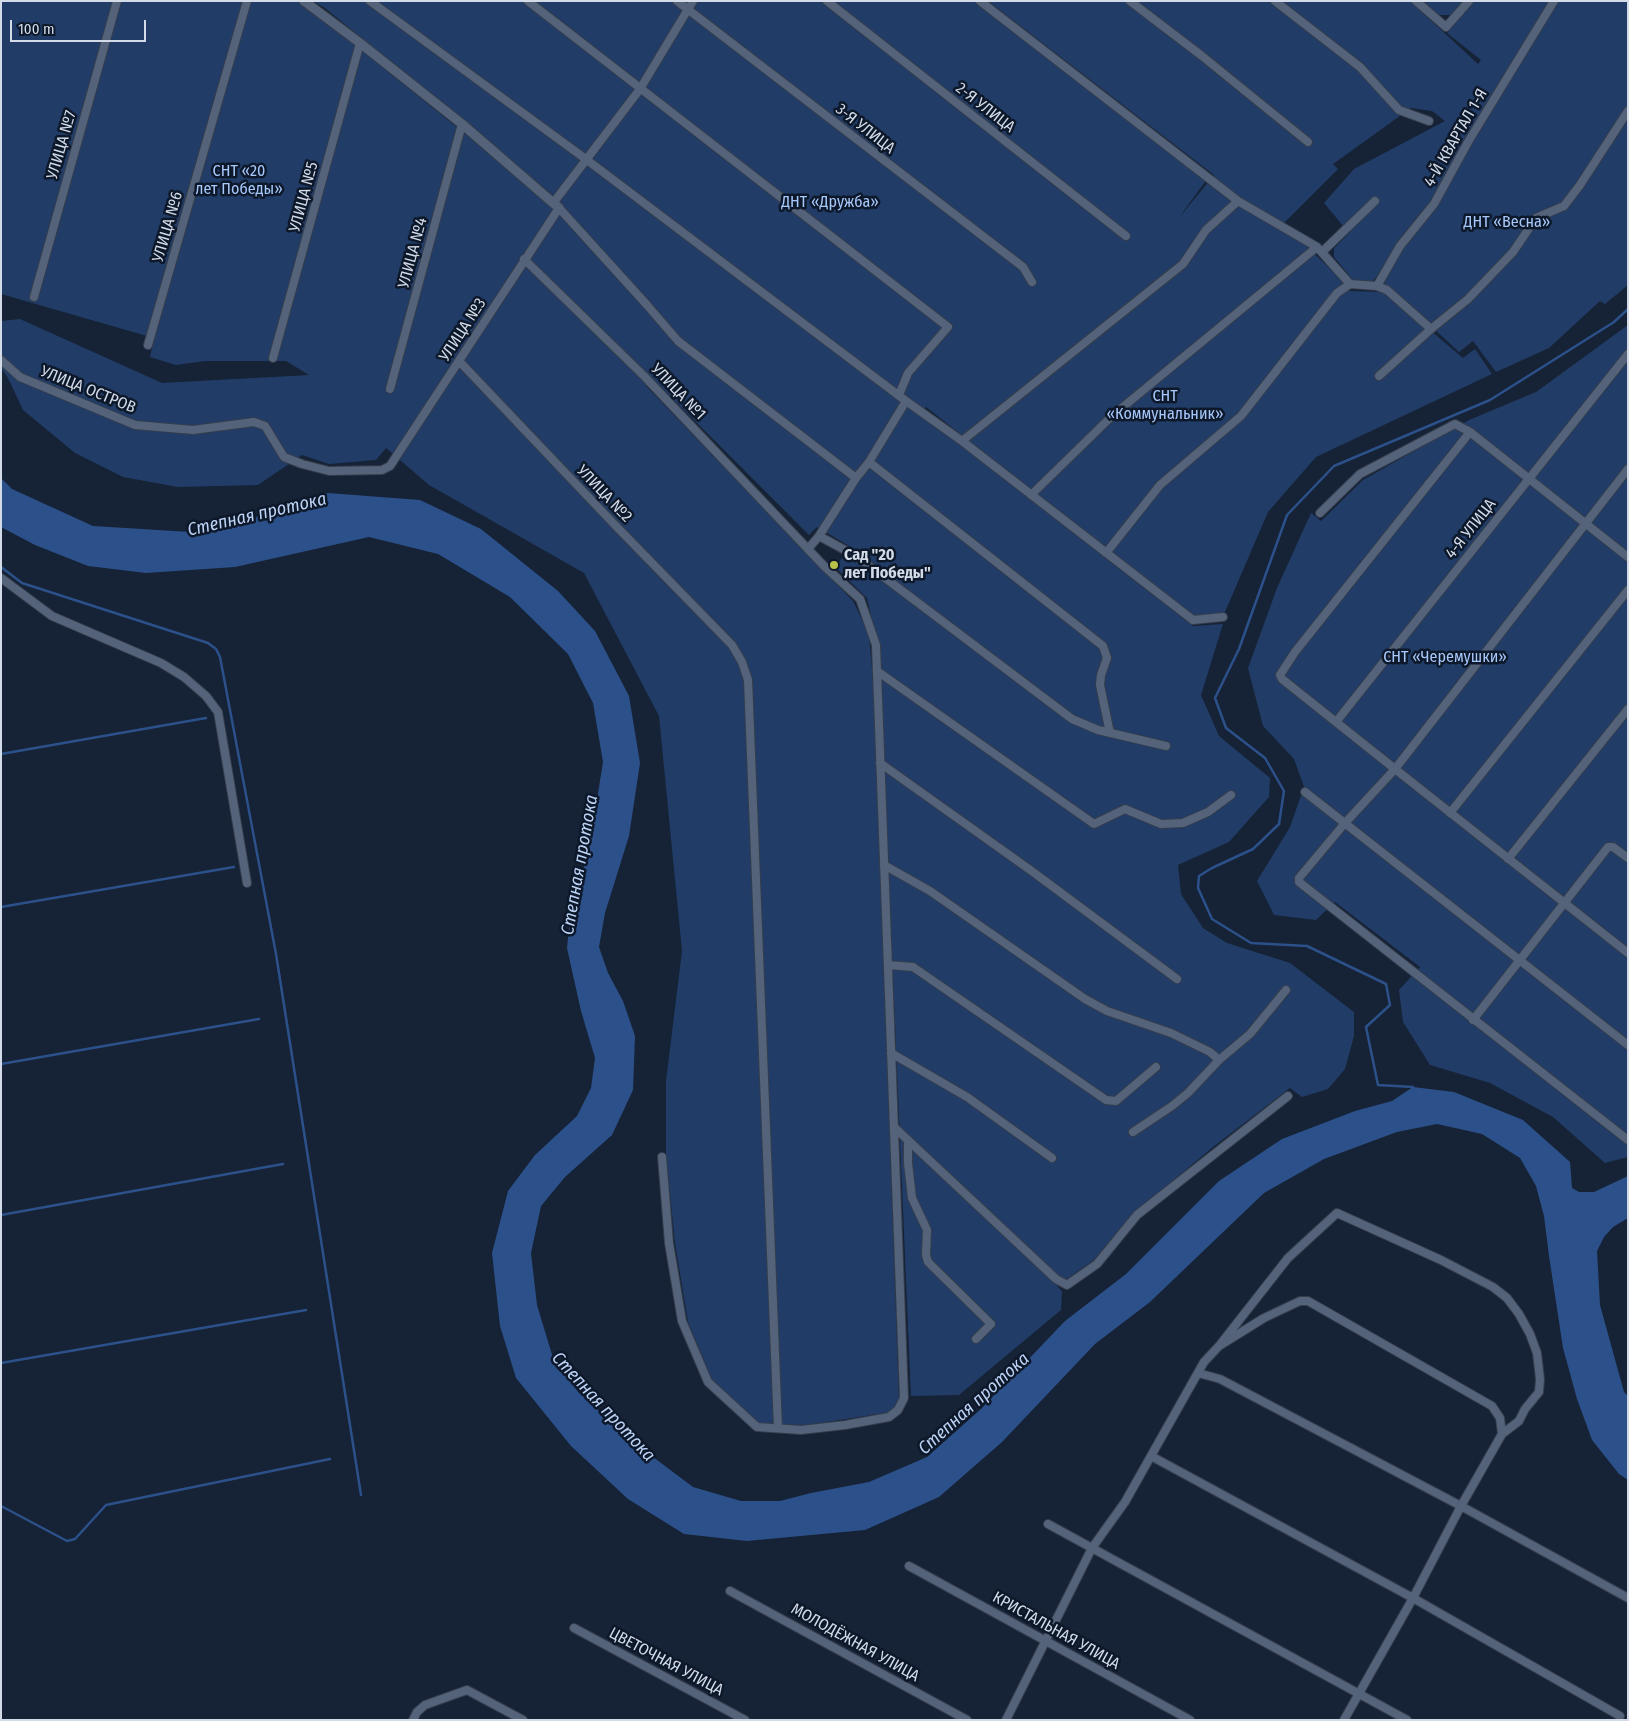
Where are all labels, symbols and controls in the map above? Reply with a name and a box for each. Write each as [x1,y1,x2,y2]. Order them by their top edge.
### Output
scale bar [12,10,149,42]
text: 100 m [18,20,55,38]
street label: 2-Я УЛИЦА [952,79,1018,137]
street label: 4-Й КВАРТАЛ 1-Я [1420,86,1492,190]
street label: 3-Я УЛИЦА [831,100,899,158]
street label: УЛИЦА №7 [43,108,81,182]
street label: УЛИЦА №5 [285,160,323,234]
park label: СНТ «20 лет Победы» [195,162,283,200]
street label: УЛИЦА №6 [149,190,187,264]
park label: ДНТ «Дружба» [781,193,879,213]
park label: ДНТ «Весна» [1464,213,1550,233]
street label: УЛИЦА №4 [394,216,432,290]
street label: УЛИЦА №3 [435,295,491,365]
street label: УЛИЦА №1 [647,360,709,424]
street label: УЛИЦА ОСТРОВ [38,362,138,418]
park label: СНТ «Коммунальник» [1106,387,1224,425]
street label: УЛИЦА №2 [572,462,636,526]
water label: Степная протока [185,489,329,541]
street label: 4-Я УЛИЦА [1442,495,1500,563]
place label: Сад "20 лет Победы" [844,546,931,584]
marker: Сад "20 лет Победы" [828,559,840,571]
park label: СНТ «Черемушки» [1383,648,1507,668]
water label: Степная протока [557,793,603,937]
water label: Степная протока [547,1348,659,1466]
water label: Степная протока [914,1348,1034,1460]
street label: КРИСТАЛЬНАЯ УЛИЦА [989,1588,1123,1674]
street label: МОЛОДЁЖНАЯ УЛИЦА [787,1600,923,1686]
street label: ЦВЕТОЧНАЯ УЛИЦА [606,1624,726,1700]

